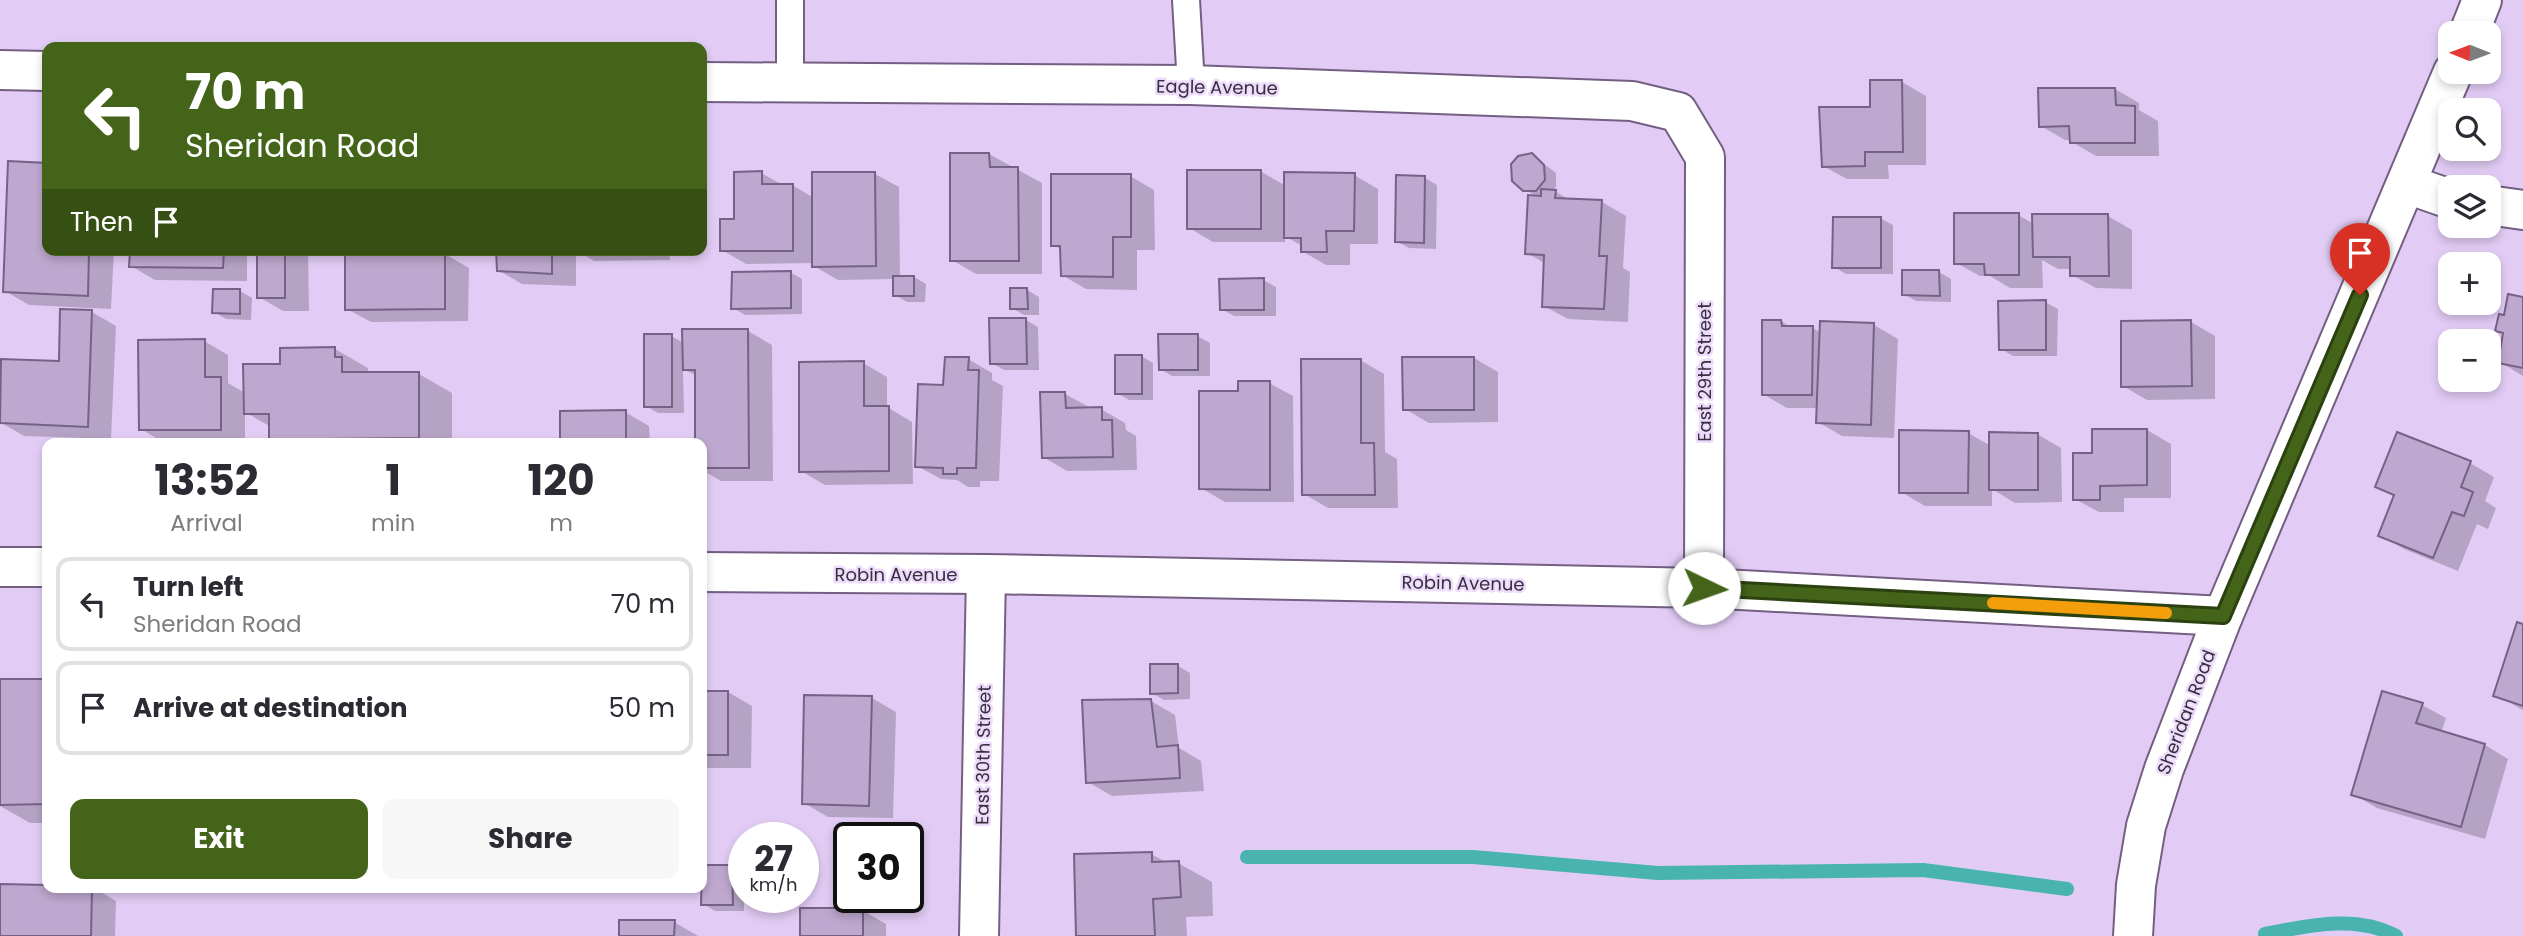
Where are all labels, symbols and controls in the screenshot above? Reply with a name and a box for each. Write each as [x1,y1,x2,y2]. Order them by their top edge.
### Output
north arrow [2438,21,2501,84]
map controls [2438,21,2501,392]
text: 70 m [185,58,305,126]
icon: left [70,70,161,161]
street label: Eagle Avenue [1156,73,1278,101]
button: search [2438,98,2501,161]
text: Sheridan Road [185,123,419,168]
button: layers [2438,175,2501,238]
icon: arrive [147,203,185,241]
text: Then [70,204,133,240]
pin [2330,223,2390,295]
icon: arrive [2341,234,2379,272]
button: + [2438,252,2501,315]
street label: East 29th Street [1692,302,1717,442]
button: − [2438,329,2501,392]
text: 13:52 [154,451,259,510]
text: 1 [385,451,401,510]
text: 120 [527,451,595,510]
text: Arrival [170,507,243,539]
text: min [371,507,415,539]
text: m [549,507,573,539]
position arrow [1667,551,1741,625]
street label: Robin Avenue [835,562,957,587]
text: Turn left [133,569,244,605]
street label: Robin Avenue [1401,569,1525,597]
icon: left [74,585,112,623]
text: 70 m [611,586,675,622]
text: Sheridan Road [133,608,301,640]
street label: Sheridan Road [2151,646,2221,778]
street label: East 30th Street [969,685,997,825]
icon: arrive [74,689,112,727]
text: Arrive at destination [133,690,408,726]
text: 50 m [609,690,675,726]
button: Exit [70,799,368,879]
button: Share [382,799,679,879]
speed limit sign: 30 [833,822,924,913]
text: 27 [754,834,793,883]
text: km/h [750,872,797,897]

